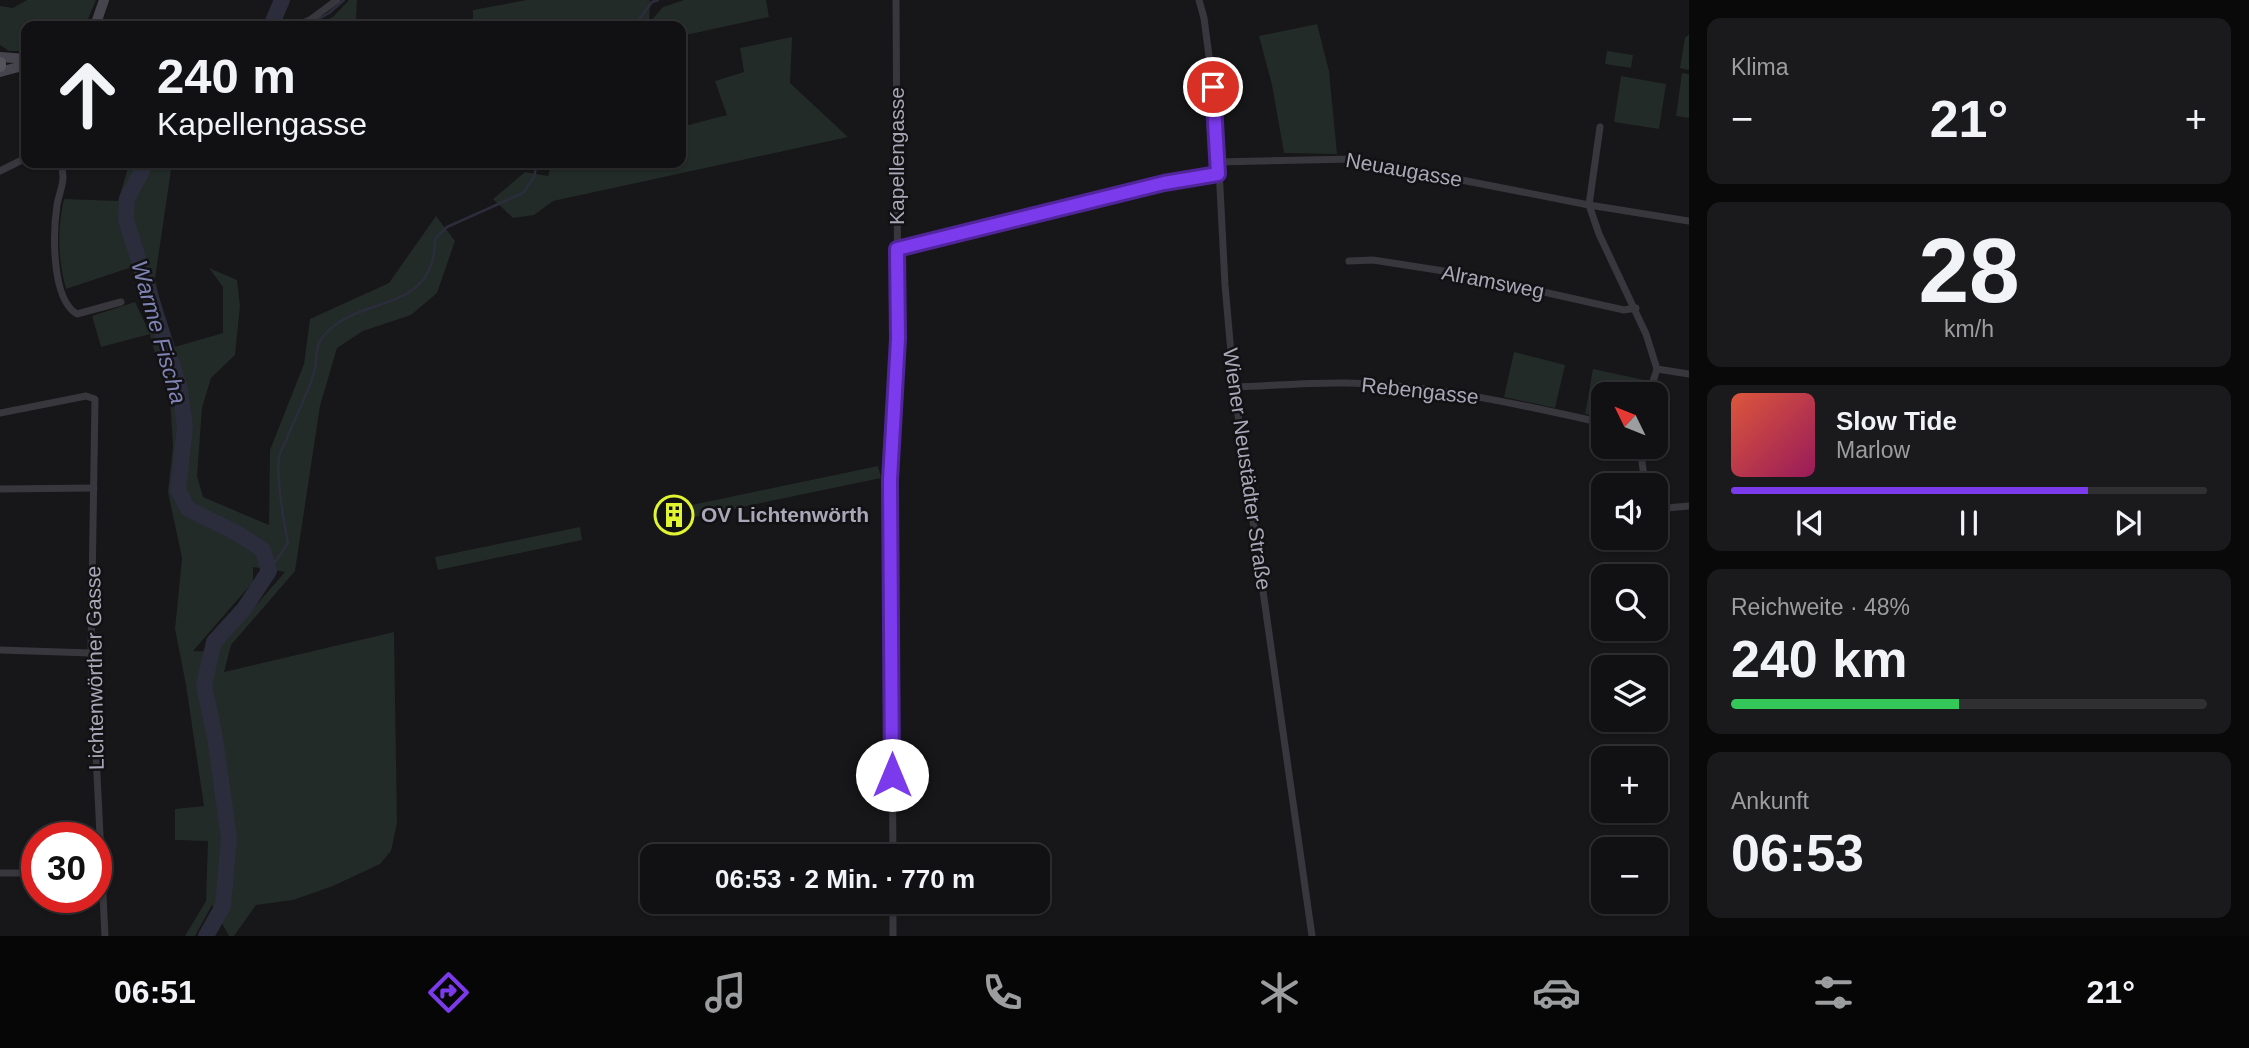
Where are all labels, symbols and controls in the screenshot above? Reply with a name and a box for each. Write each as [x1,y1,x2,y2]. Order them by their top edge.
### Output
icon: ahead [42,49,133,140]
text: 240 m [157,49,296,103]
text: Klima [1731,54,1789,80]
pin [1183,57,1243,117]
icon: arrive [1194,68,1232,106]
street label: Kapellengasse [885,87,908,225]
text: 21° [1930,90,2008,148]
text: − [1731,98,1753,140]
text: + [2185,98,2207,140]
text: Kapellengasse [157,106,367,142]
street label: Neuaugasse [1344,148,1464,191]
text: 28 [1918,220,2020,321]
water label: Warme Fischa [126,257,192,407]
street label: Alramsweg [1440,260,1546,303]
text: km/h [1944,316,1994,342]
street label: Wiener Neustädter Straße [1219,347,1276,591]
street label: Rebengasse [1360,373,1480,408]
north arrow [1591,382,1668,458]
map controls [1591,382,1668,914]
text: Slow Tide [1836,406,1957,436]
text: Marlow [1836,437,1910,463]
button: sound [1591,473,1668,550]
building icon: OV Lichtenwörth [653,494,695,536]
place label: OV Lichtenwörth [701,503,869,526]
icon: previous [1791,504,1829,542]
icon: pause [1950,504,1988,542]
icon: next [2109,504,2147,542]
button: search [1591,564,1668,641]
street label: Lichtenwörther Gasse [81,566,108,770]
text: Reichweite · 48% [1731,594,1910,620]
text: 240 km [1731,630,1907,688]
button: layers [1591,655,1668,732]
position arrow [855,738,929,812]
button: + [1591,746,1668,823]
text: Ankunft [1731,788,1809,814]
speed limit sign: 30 [21,822,112,913]
text: 06:53 [1731,824,1864,882]
button: − [1591,837,1668,914]
text: 06:53 · 2 Min. · 770 m [715,864,975,894]
icon: directions [424,968,473,1017]
icon: music [701,968,750,1017]
icon: phone [978,968,1027,1017]
icon: climate [1255,968,1304,1017]
icon: car [1532,968,1581,1017]
icon: filters [1809,968,1858,1017]
text: 06:51 [114,974,196,1010]
text: 21° [2087,974,2135,1010]

